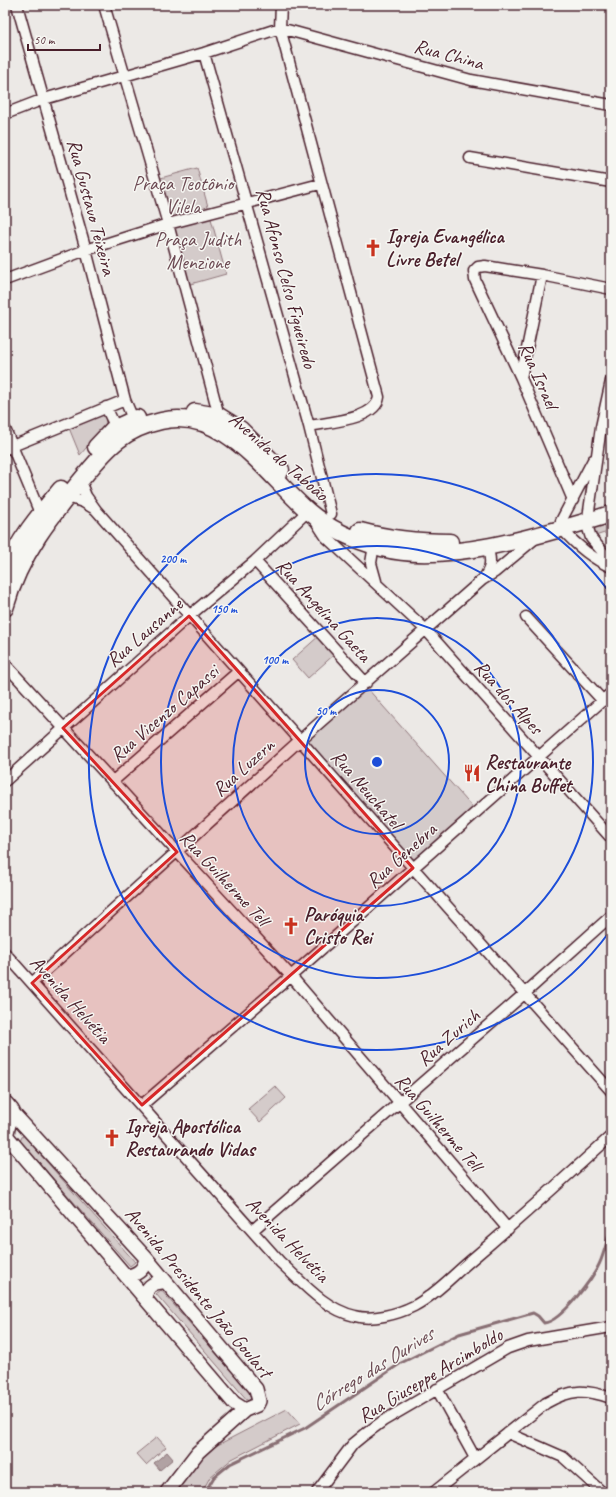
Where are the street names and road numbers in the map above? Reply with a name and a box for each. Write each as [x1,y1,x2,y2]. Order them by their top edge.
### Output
street label: Rua China [411,33,488,76]
street label: Rua Gustavo Teixeira [61,136,122,279]
street label: Rua Afonso Celso Figueiredo [250,185,323,372]
street label: Rua Israel [513,338,566,416]
street label: Avenida do Taboão [224,406,334,507]
street label: Rua Angelina Gaeta [271,553,378,669]
street label: Rua Lausanne [101,591,189,673]
street label: Rua dos Alpes [469,655,550,741]
street label: Rua Vicenzo Capassi [105,658,226,767]
street label: Rua Luzern [207,732,280,802]
street label: Rua Neuchatel [326,745,410,837]
street label: Rua Genebra [361,816,443,894]
street label: Rua Guilherme Tell [174,826,277,934]
street label: Avenida Helvétia [25,950,118,1050]
street label: Rua Zurich [412,1003,486,1072]
street label: Rua Guilherme Tell [390,1069,490,1179]
street label: Avenida Helvétia [241,1191,336,1289]
street label: Avenida Presidente João Goulart [120,1202,280,1385]
street label: Rua Giuseppe Arcimboldo [353,1322,508,1428]

